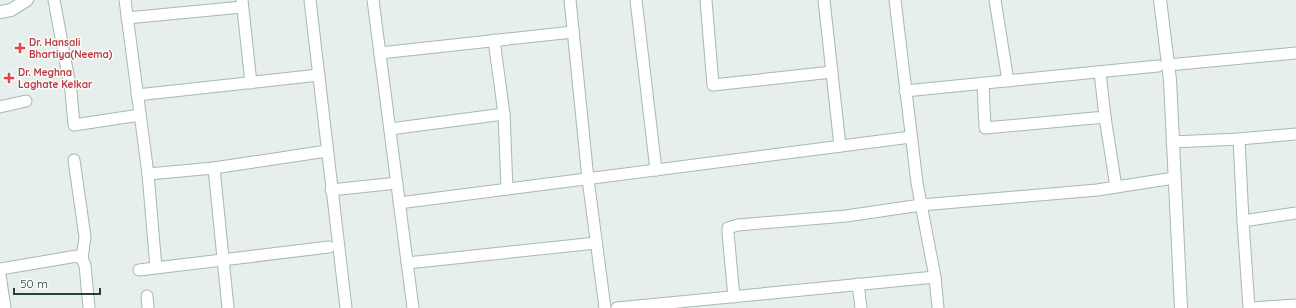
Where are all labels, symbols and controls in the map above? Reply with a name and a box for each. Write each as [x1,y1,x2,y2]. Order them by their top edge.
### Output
place label: Dr. Hansali Bhartiya(Neema) [29,36,113,61]
marker: Dr. Hansali Bhartiya(Neema) [14,42,26,54]
place label: Dr. Meghna Laghate Kelkar [18,66,93,91]
marker: Dr. Meghna Laghate Kelkar [3,72,15,84]
scale bar [14,270,100,296]
text: 50 m [20,276,48,291]

